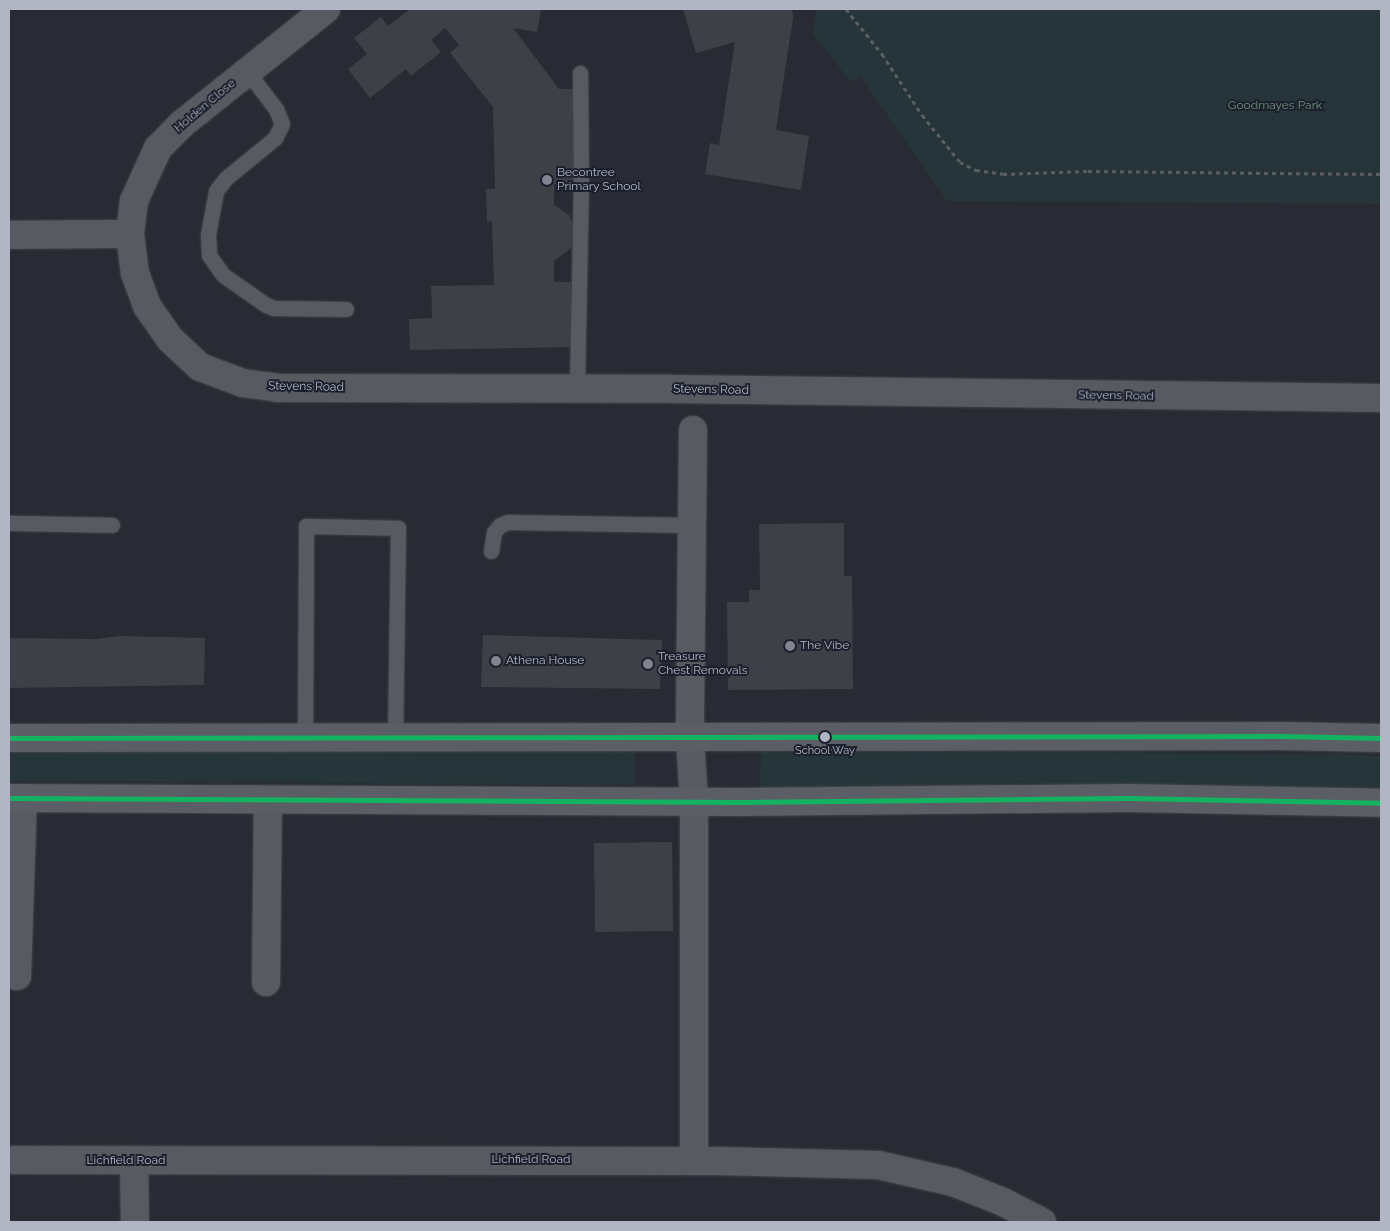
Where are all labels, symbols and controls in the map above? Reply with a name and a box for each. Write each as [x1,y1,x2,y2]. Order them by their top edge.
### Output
street label: Holden Close [172,76,238,136]
park label: Goodmayes Park [1228,99,1322,113]
place label: Becontree Primary School [557,166,641,194]
marker: Becontree Primary School [541,174,553,186]
street label: Stevens Road [268,379,344,395]
street label: Stevens Road [673,382,749,398]
street label: Stevens Road [1078,388,1154,404]
place label: The Vibe [800,639,850,653]
marker: The Vibe [784,640,796,652]
place label: Treasure Chest Removals [658,650,748,678]
place label: Athena House [506,654,584,668]
marker: Athena House [490,655,502,667]
marker: Treasure Chest Removals [642,658,654,670]
marker: School Way [820,732,830,742]
place label: School Way [795,744,855,758]
street label: Lichfield Road [492,1153,570,1167]
street label: Lichfield Road [87,1154,165,1168]

